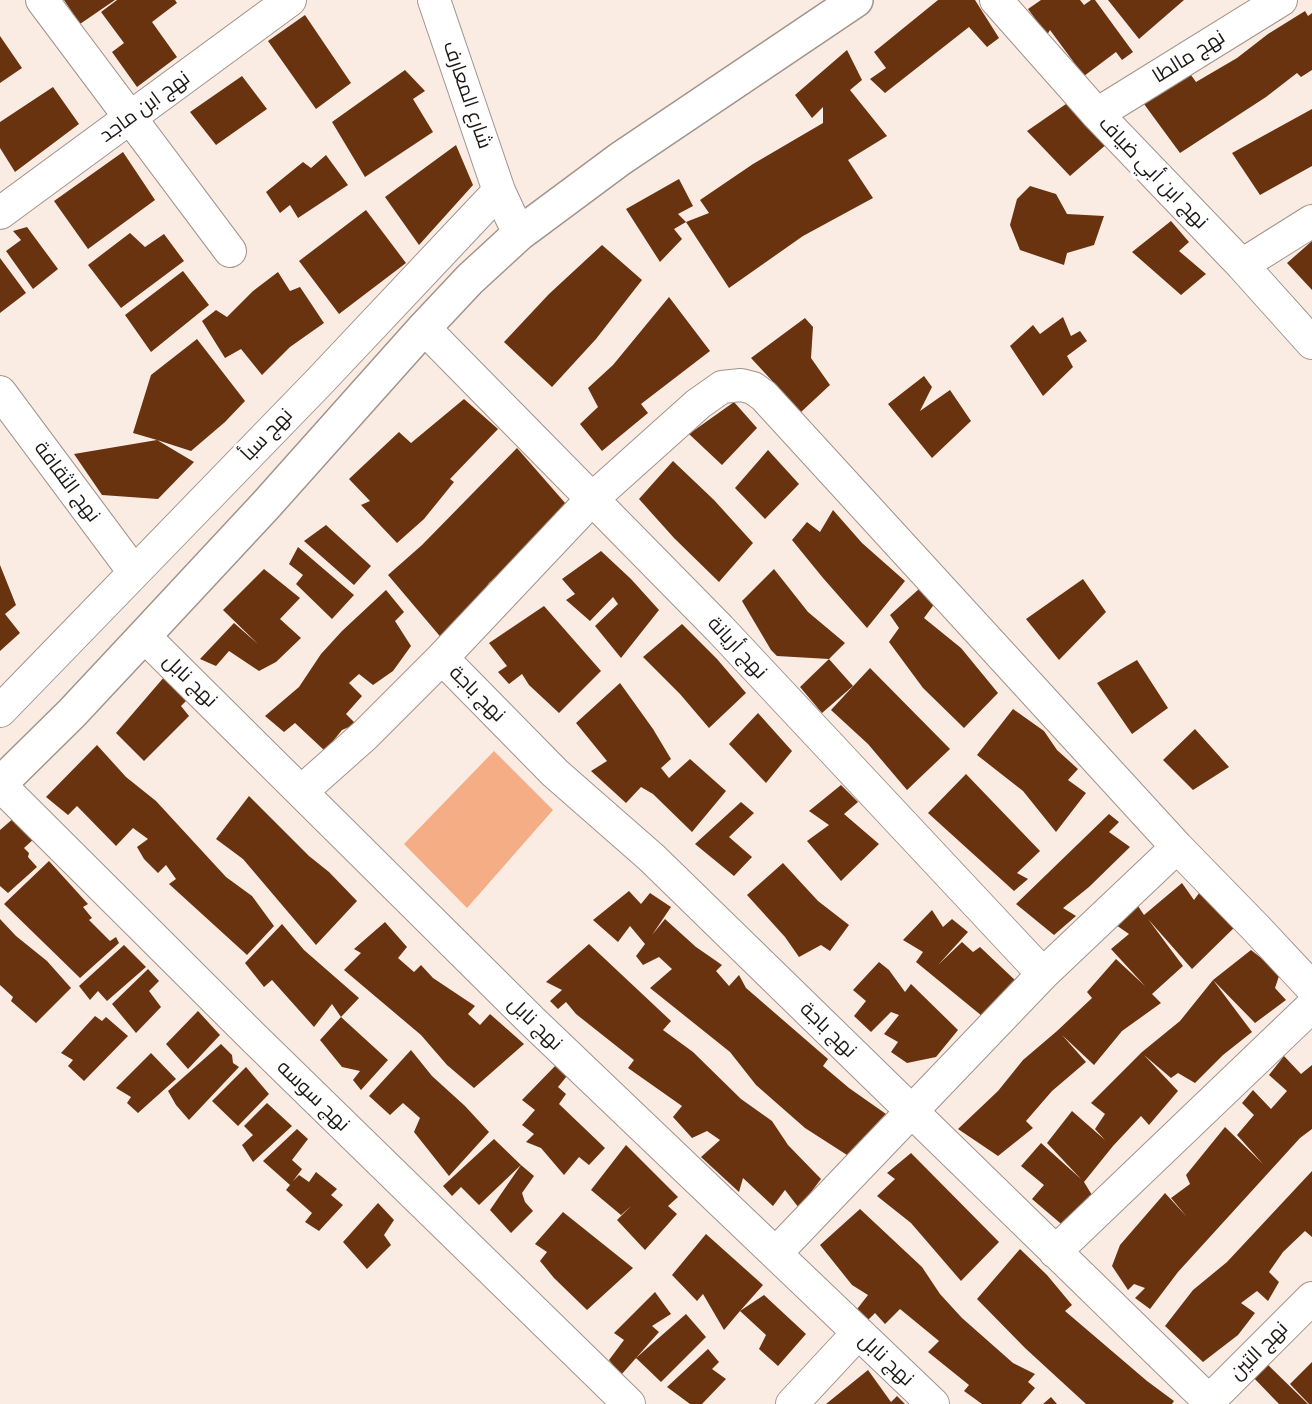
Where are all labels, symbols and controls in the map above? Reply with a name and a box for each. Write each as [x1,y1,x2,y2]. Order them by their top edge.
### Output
street label: نهج مالطا [1148,25,1230,89]
street label: شارع المعارف [437,38,497,152]
street label: نهج ابن ماجد [95,66,195,148]
street label: نهج ابن أبي ضياف [1093,112,1213,234]
street label: نهج سبأ [236,404,298,466]
street label: نهج الثقافة [29,437,105,527]
street label: نهج أريانة [702,612,772,684]
street label: نهج نابل [158,649,222,713]
street label: نهج باجة [444,661,510,727]
street label: نهج نابل [503,992,567,1056]
street label: نهج باجة [795,997,861,1063]
street label: نهج سوسه [272,1055,354,1137]
street label: نهج التين [1225,1317,1293,1385]
street label: نهج نابل [854,1329,918,1391]

